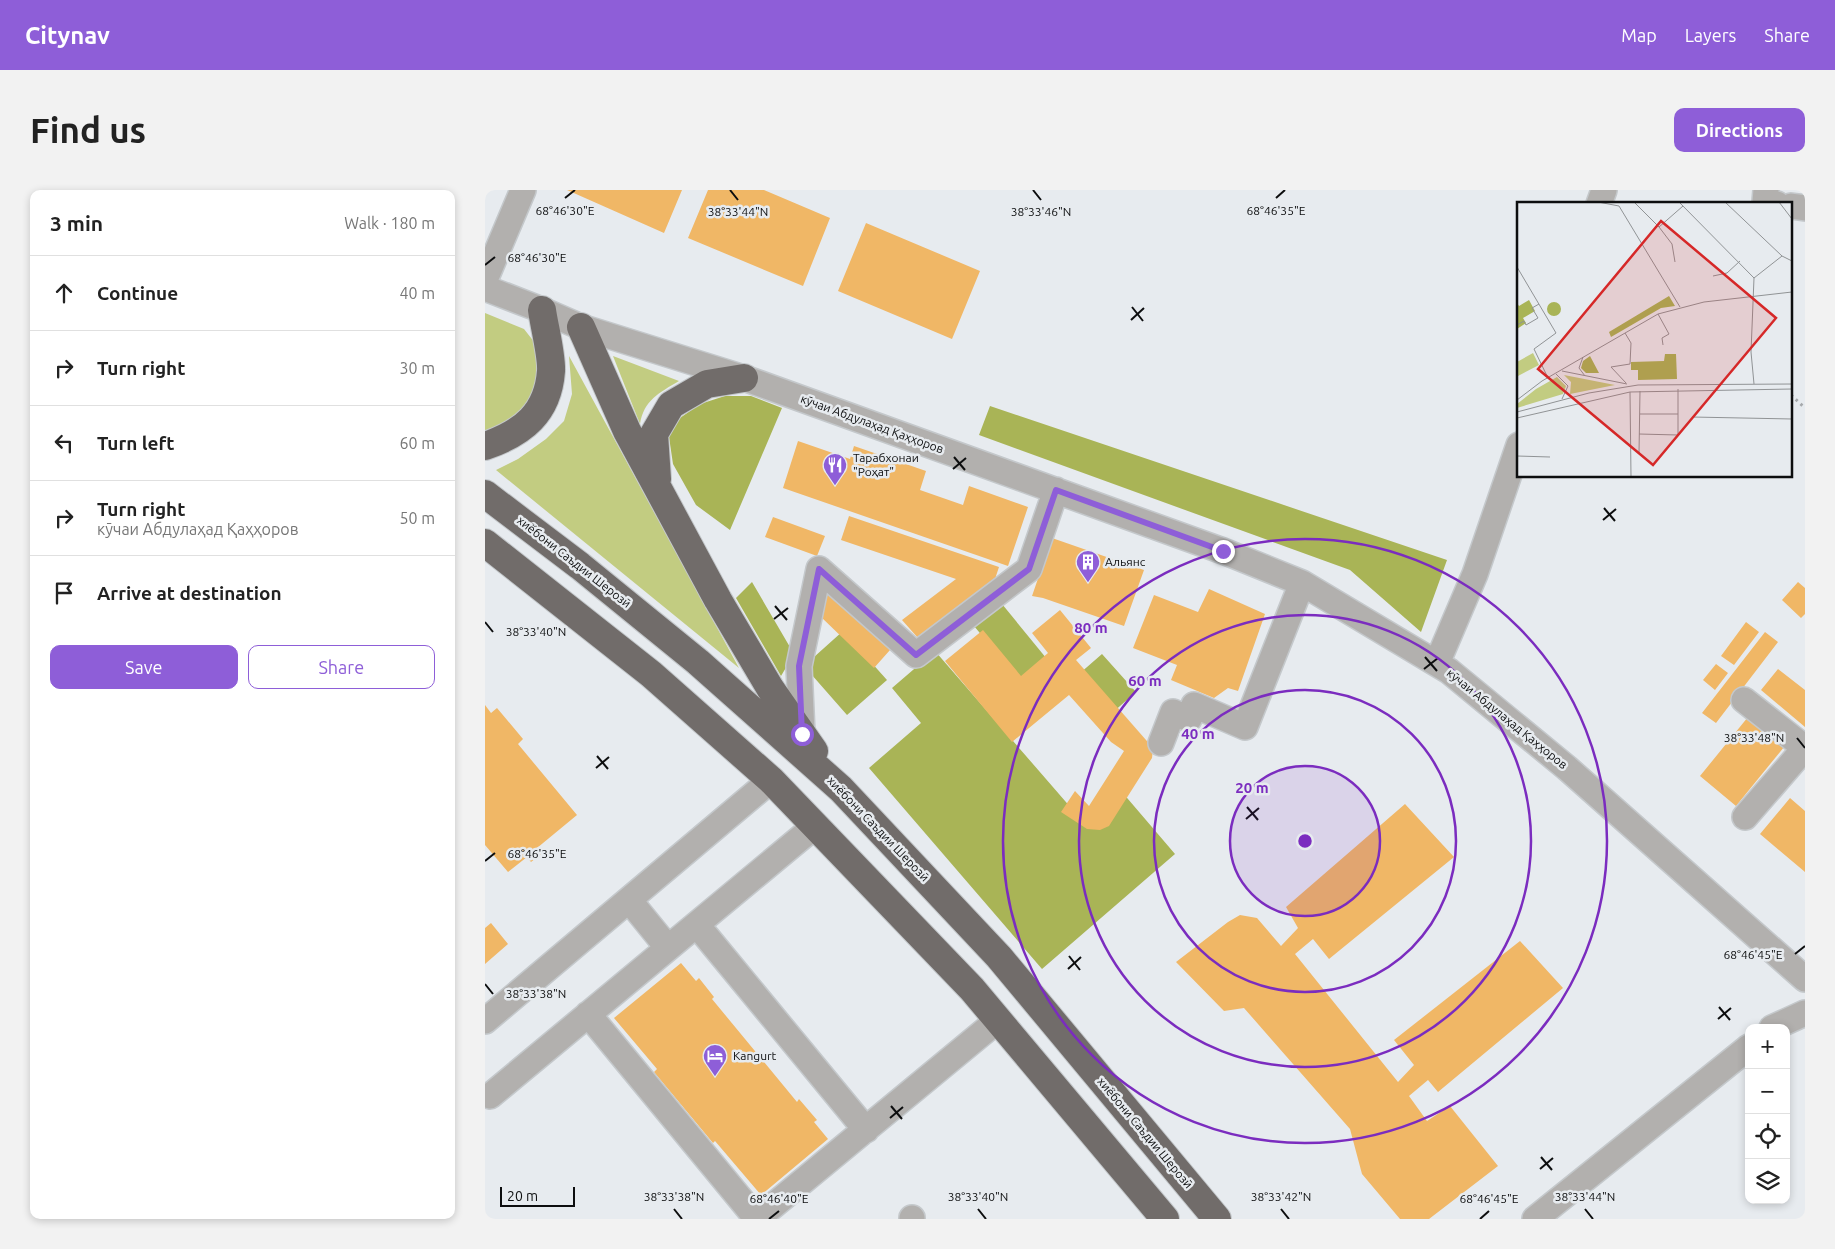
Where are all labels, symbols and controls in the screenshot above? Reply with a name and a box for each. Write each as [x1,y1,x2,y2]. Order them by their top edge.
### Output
text: Citynav [25,22,110,49]
text: Map [1621,25,1657,45]
text: Layers [1685,25,1736,45]
text: Share [1764,25,1810,45]
button: Directions [1674,108,1805,152]
text: Find us [30,110,146,150]
inset map [1517,202,1793,478]
text: 68°46'30"E [536,204,595,217]
text: 68°46'35"E [1247,204,1306,217]
text: 38°33'44"N [708,205,768,218]
text: 38°33'46"N [1011,205,1071,218]
text: 3 min [50,211,103,235]
text: Walk · 180 m [344,214,435,232]
text: 68°46'30"E [508,251,567,264]
icon: ahead [50,279,78,307]
text: Continue [97,282,178,304]
text: 40 m [399,284,435,302]
icon: right [50,354,78,382]
text: Turn right [97,357,185,379]
text: 30 m [399,359,435,377]
street label: кӯчаи Абдулаҳад Қаҳҳоров [799,392,945,455]
icon: left [50,429,78,457]
text: Turn left [97,432,175,454]
text: 60 m [399,434,435,452]
place label: Тарабхонаи "Роҳат" [853,451,919,478]
restaurant icon: Тарабхонаи "Роҳат" [822,452,848,486]
text: Turn right [97,498,185,520]
icon: right [50,504,78,532]
text: 50 m [399,509,435,527]
street label: хиёбони Саъдии Шерозӣ [515,513,634,610]
text: кӯчаи Абдулаҳад Қаҳҳоров [97,520,299,538]
route end [1212,540,1235,563]
building icon: Альянс [1075,549,1101,583]
place label: Альянс [1105,555,1146,568]
icon: arrive [50,579,78,607]
text: Arrive at destination [97,582,282,604]
text: 80 m [1074,619,1108,636]
text: 38°33'40"N [506,625,566,638]
button: Save [50,645,238,689]
button: Share [248,645,435,689]
street label: кӯчаи Абдулаҳад Қаҳҳоров [1444,666,1570,771]
text: 60 m [1128,672,1162,689]
route start [791,723,814,746]
text: 40 m [1181,725,1215,742]
text: 38°33'48"N [1724,731,1784,744]
street label: хиёбони Саъдии Шерозӣ [825,774,932,884]
text: 20 m [1235,779,1269,796]
centre of rings [1296,832,1314,850]
text: 68°46'35"E [508,847,567,860]
text: 68°46'45"E [1724,948,1783,961]
text: 38°33'38"N [506,987,566,1000]
map controls [1745,1024,1790,1204]
button: + [1745,1024,1790,1069]
hotel icon: Kangurt [702,1043,728,1077]
place label: Kangurt [733,1049,777,1062]
button: − [1745,1069,1790,1114]
street label: хиёбони Саъдии Шерозӣ [1095,1075,1195,1191]
button: locate [1745,1114,1790,1159]
button: layers [1745,1159,1790,1204]
scale bar [500,1184,575,1207]
text: 20 m [507,1188,538,1204]
text: 38°33'38"N [644,1190,704,1203]
text: 38°33'40"N [948,1190,1008,1203]
text: 38°33'42"N [1251,1190,1311,1203]
text: 38°33'44"N [1555,1190,1615,1203]
text: 68°46'40"E [750,1192,809,1205]
text: 68°46'45"E [1460,1192,1519,1205]

